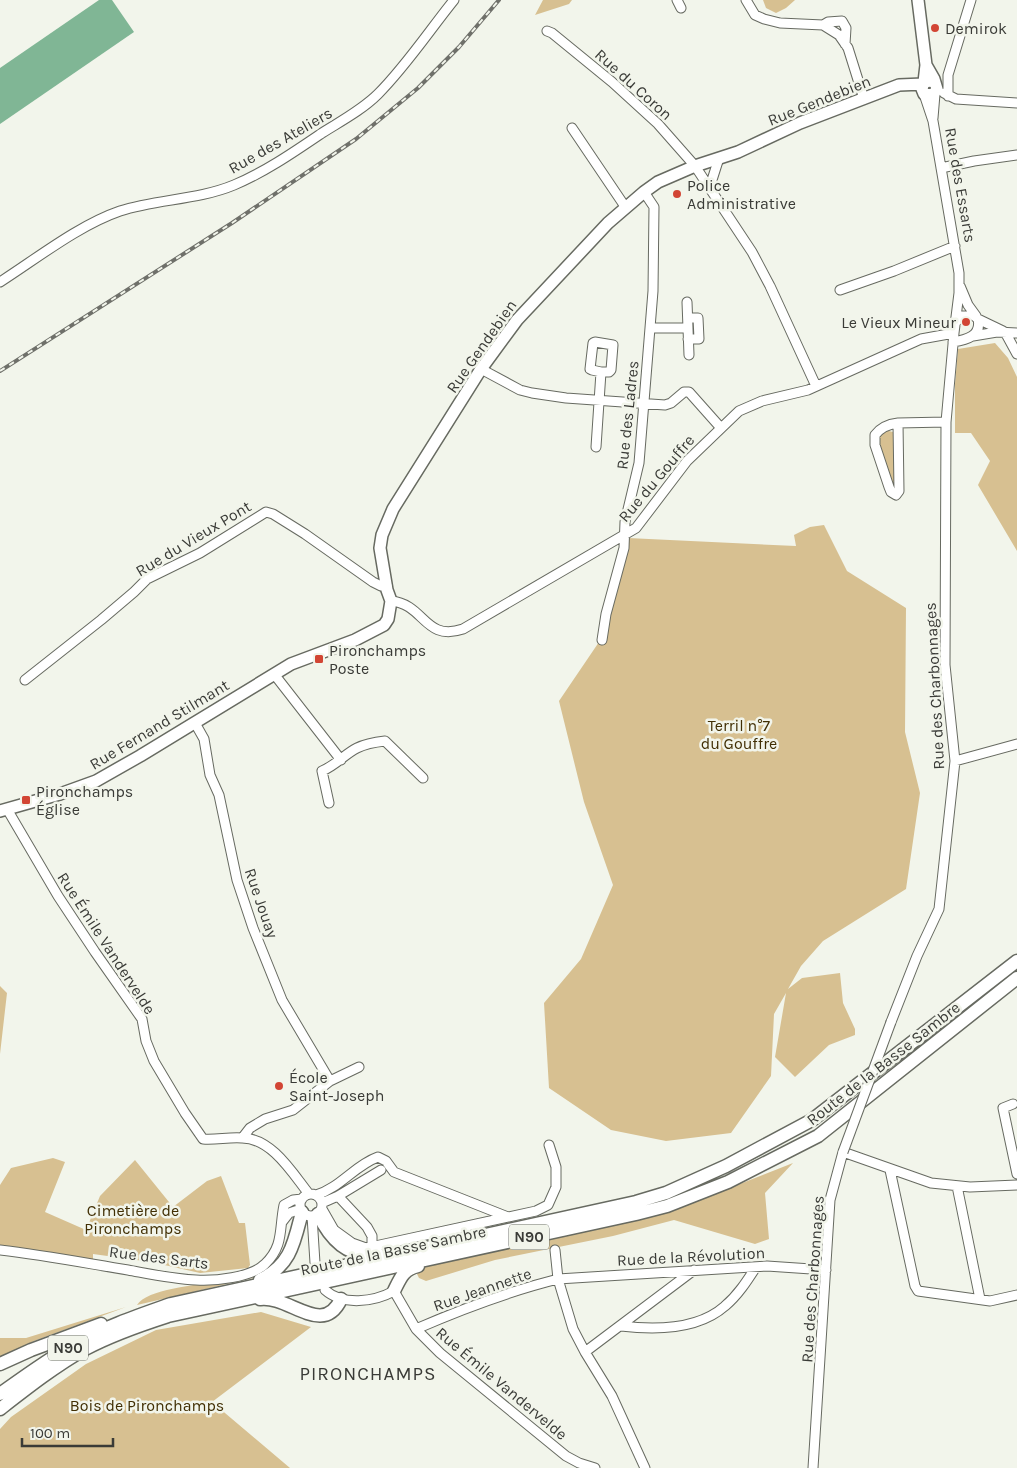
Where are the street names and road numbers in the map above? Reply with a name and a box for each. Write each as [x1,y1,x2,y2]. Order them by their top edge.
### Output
street label: Rue du Coron [591,45,676,124]
street label: Rue Gendebien [765,71,874,130]
street label: Rue des Ateliers [225,103,335,178]
street label: Rue des Essarts [941,126,980,244]
street label: Rue Gendebien [442,296,521,397]
street label: Rue des Ladres [612,360,643,471]
street label: Rue du Gouffre [614,431,698,526]
street label: Rue du Vieux Pont [132,496,254,580]
street label: Rue des Charbonnages [921,602,948,770]
street label: Rue Fernand Stilmant [86,675,232,774]
street label: Rue Jouay [241,866,283,941]
street label: Rue Émile Vandervelde [54,869,160,1018]
street label: Route de la Basse Sambre [803,998,964,1129]
street label: Rue des Charbonnages [797,1195,828,1363]
street label: Route de la Basse Sambre [299,1222,488,1279]
road number: N90 [509,1224,549,1250]
street label: Rue des Sarts [108,1242,210,1273]
street label: Rue de la Révolution [617,1243,766,1270]
street label: Rue Jeannette [430,1264,534,1315]
street label: Rue Émile Vandervelde [432,1323,571,1444]
road number: N90 [48,1336,88,1360]

